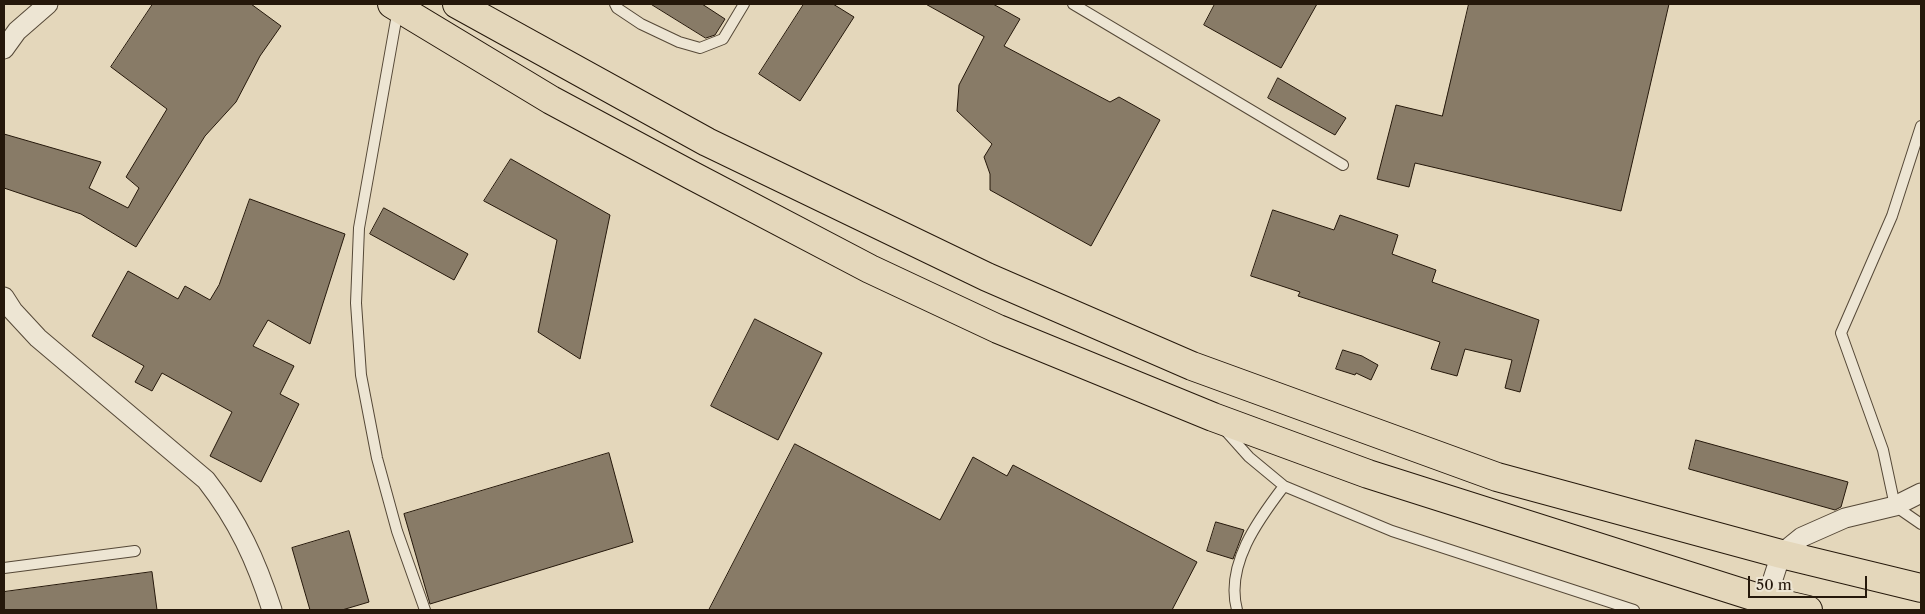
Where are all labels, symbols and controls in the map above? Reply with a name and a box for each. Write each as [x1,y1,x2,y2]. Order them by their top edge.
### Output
scale bar [1750,566,1869,598]
text: 50 m [1756,575,1792,594]

